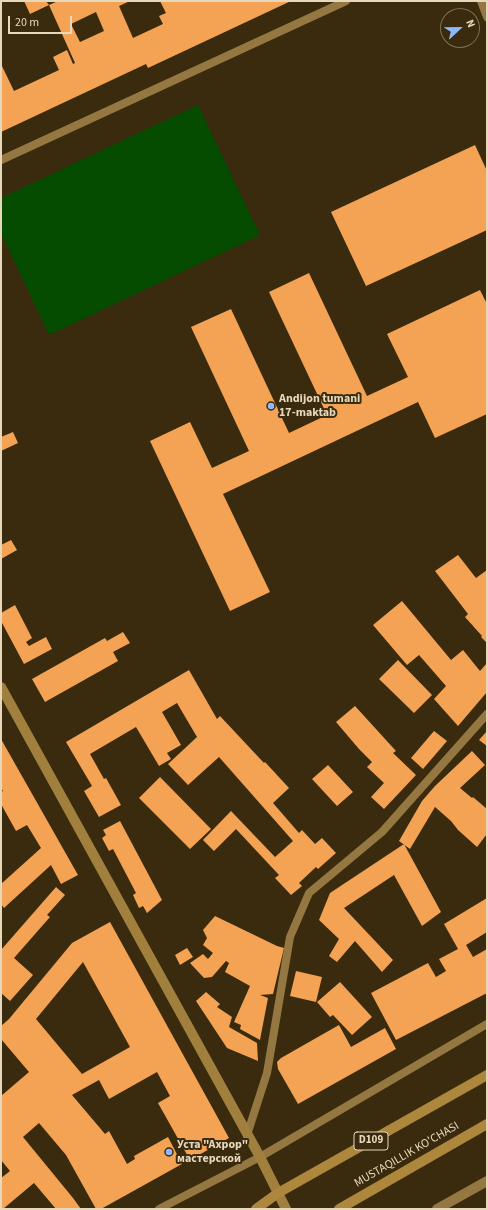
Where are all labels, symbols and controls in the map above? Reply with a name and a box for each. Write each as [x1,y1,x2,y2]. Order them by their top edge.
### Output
scale bar [10,8,74,34]
north arrow [440,8,480,48]
text: 20 m [15,14,39,31]
text: N [462,17,479,30]
place label: Andijon tumani 17-maktab [279,392,360,420]
marker: Andijon tumani 17-maktab [266,401,276,411]
street label: MUSTAQILLIK KO'CHASI [352,1119,462,1191]
road number: D109 [354,1132,388,1150]
place label: Уста "Ахрор" мастерской [177,1138,248,1166]
marker: Уста "Ахрор" мастерской [164,1147,174,1157]

